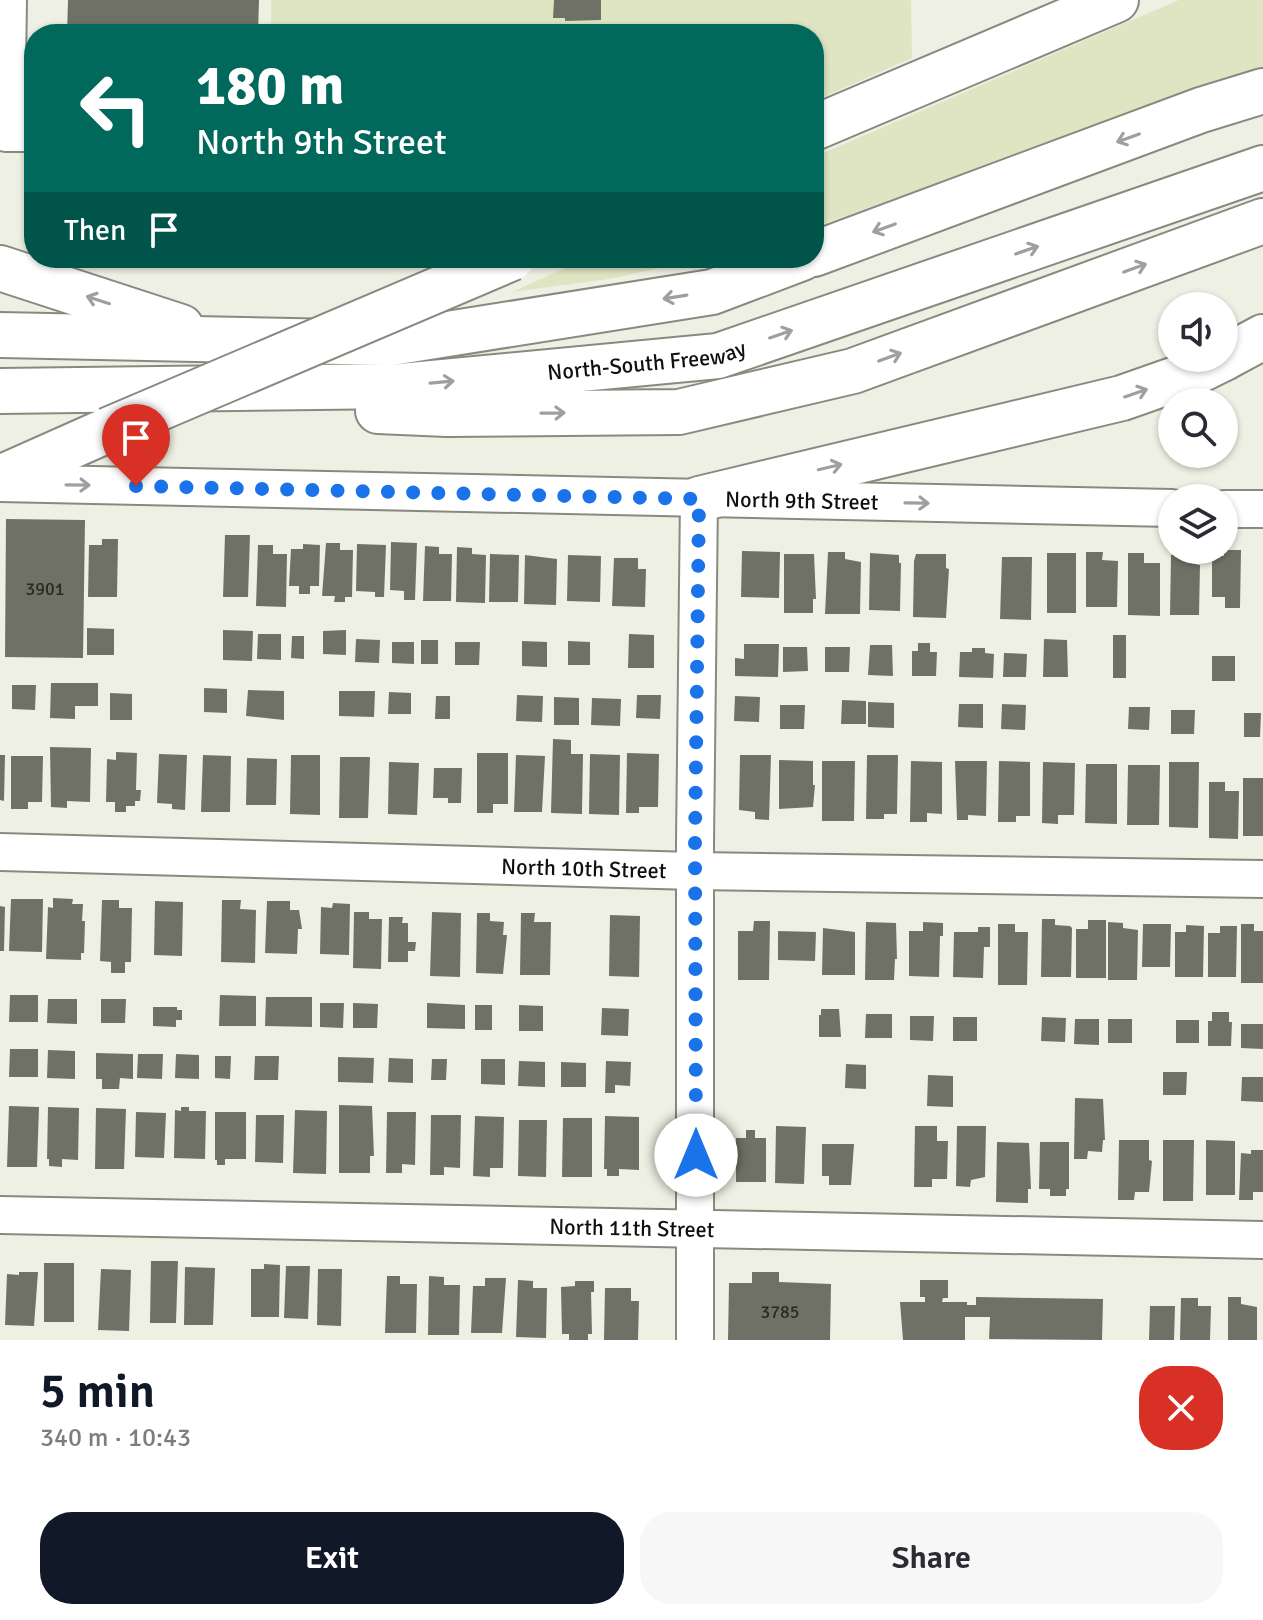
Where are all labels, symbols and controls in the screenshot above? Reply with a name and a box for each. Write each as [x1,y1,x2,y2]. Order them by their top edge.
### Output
text: 180 m [196,51,344,120]
icon: left [64,56,168,160]
text: North 9th Street [196,120,447,165]
one-way arrow [1115,131,1140,146]
icon: arrive [142,208,186,252]
text: Then [64,212,126,249]
one-way arrow [872,222,897,236]
one-way arrow [1014,241,1039,256]
one-way arrow [1122,260,1146,274]
one-way arrow [85,291,110,306]
one-way arrow [662,291,688,306]
map controls [1158,292,1238,564]
button: sound [1158,292,1238,372]
one-way arrow [768,326,793,341]
street label: North-South Freeway [546,334,750,386]
one-way arrow [877,349,902,364]
one-way arrow [428,375,455,390]
one-way arrow [1123,384,1148,399]
button: search [1158,388,1238,468]
pin [102,404,170,486]
one-way arrow [539,405,566,421]
icon: arrive [114,416,158,460]
one-way arrow [816,459,842,474]
one-way arrow [64,477,91,493]
button: layers [1158,484,1238,564]
street label: North 9th Street [725,485,879,516]
one-way arrow [903,495,930,510]
house number: 3901 [26,578,64,600]
street label: North 10th Street [501,853,667,884]
position arrow [654,1113,738,1197]
street label: North 11th Street [549,1213,715,1243]
house number: 3785 [761,1301,799,1323]
text: 5 min [40,1362,155,1421]
button: close [1139,1366,1223,1450]
text: 340 m · 10:43 [40,1422,191,1454]
button: Exit [40,1512,624,1604]
button: Share [640,1512,1223,1604]

